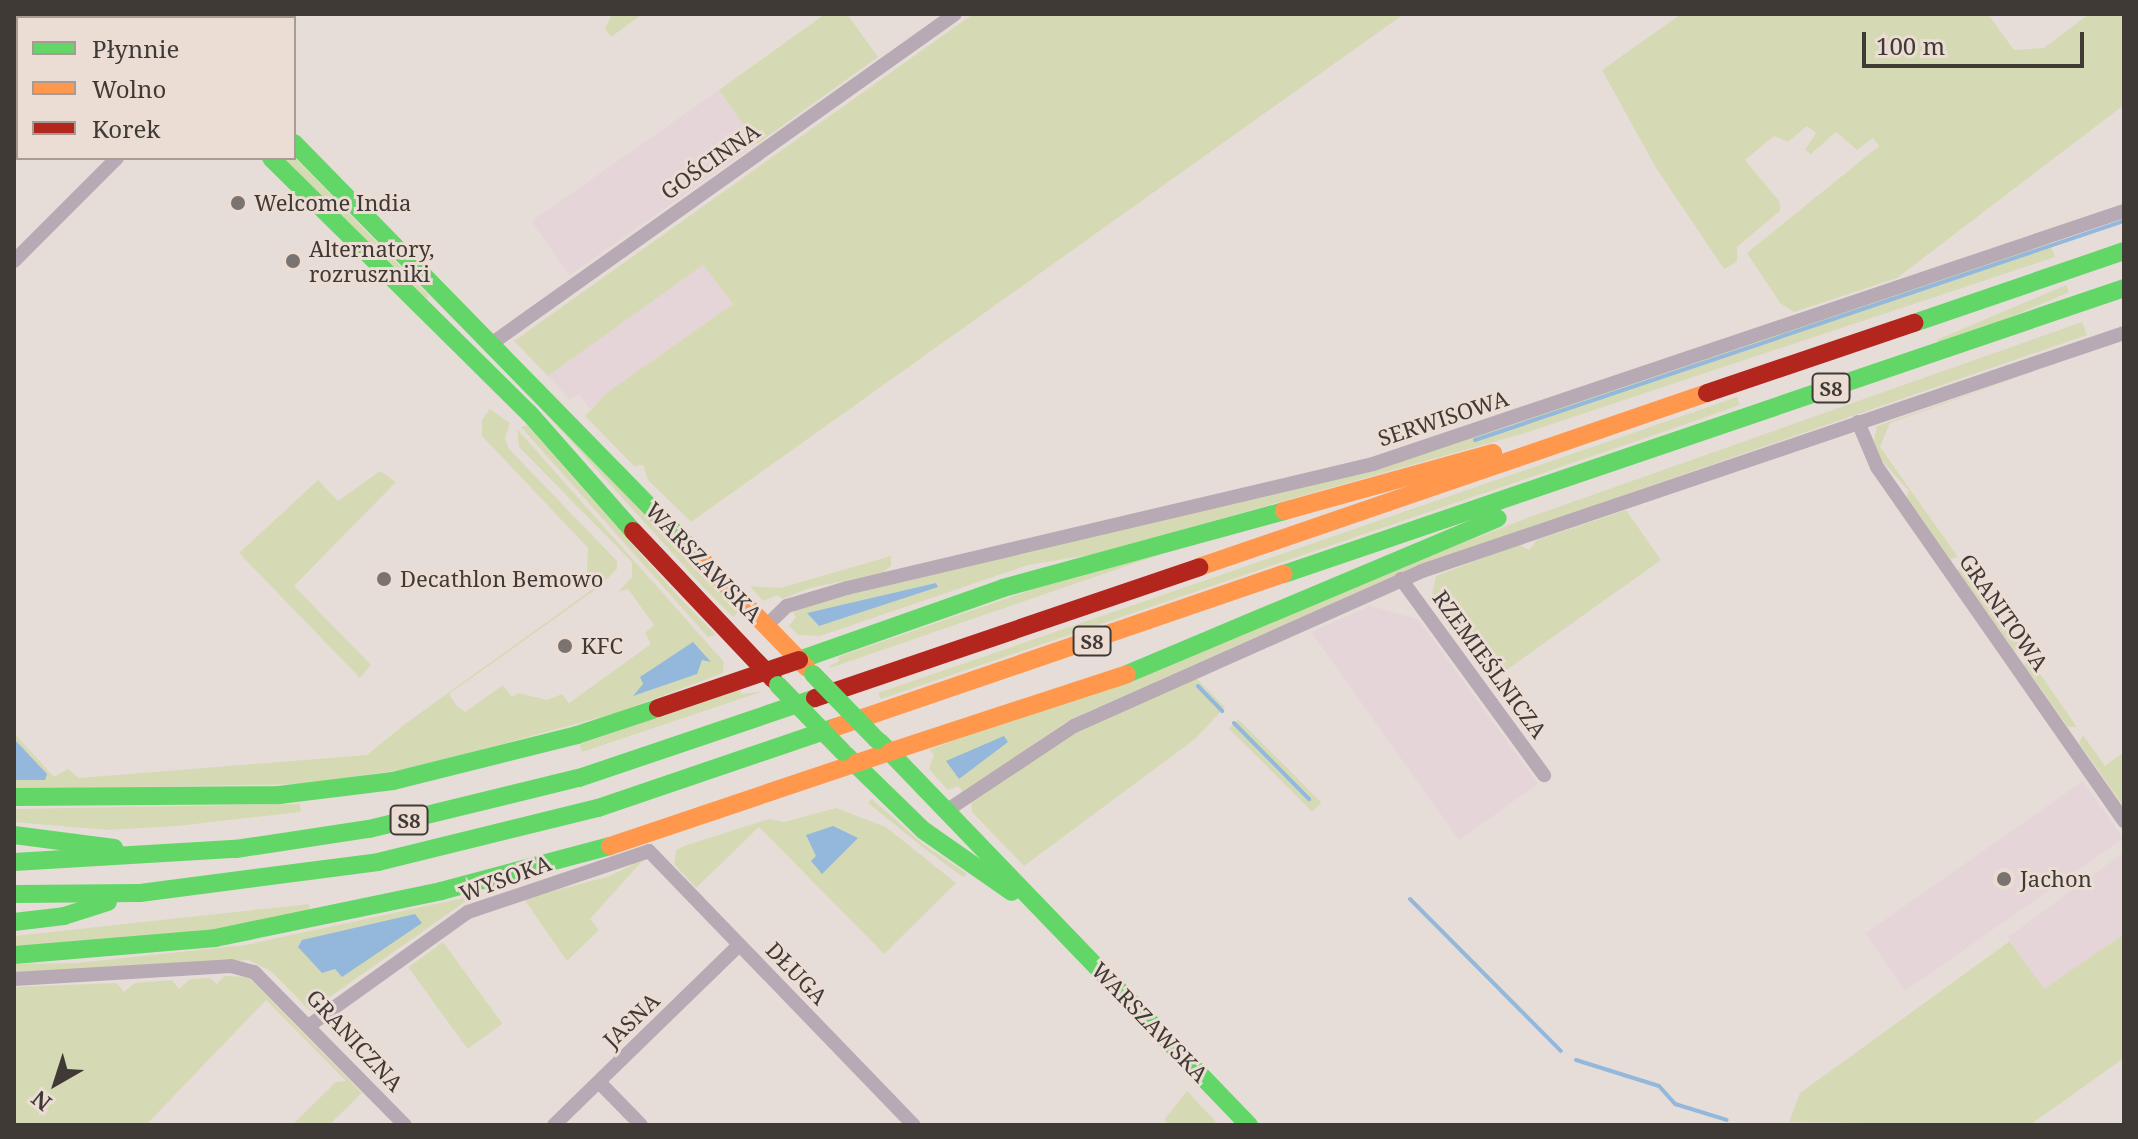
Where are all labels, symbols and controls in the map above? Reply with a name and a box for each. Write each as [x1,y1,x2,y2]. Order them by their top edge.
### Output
legend [16,16,296,160]
scale bar [1866,16,2088,66]
text: 100 m [1876,29,1945,62]
text: Płynnie [92,32,179,65]
text: Wolno [92,72,166,105]
text: Korek [92,112,160,145]
street label: GOŚCINNA [655,117,765,205]
place label: Welcome India [254,190,411,216]
marker: Welcome India [229,194,247,212]
place label: Alternatory, rozruszniki [309,235,435,286]
marker: Alternatory, rozruszniki [284,252,302,270]
road number: S8 [1811,372,1851,404]
street label: SERWISOWA [1375,385,1511,451]
street label: WARSZAWSKA [640,497,768,627]
street label: GRANITOWA [1954,549,2054,675]
place label: Decathlon Bemowo [400,566,603,592]
marker: Decathlon Bemowo [375,570,393,588]
street label: RZEMIEŚLNICZA [1428,585,1552,743]
road number: S8 [1072,625,1112,657]
place label: KFC [581,633,623,659]
marker: KFC [556,637,574,655]
road number: S8 [389,804,429,836]
street label: WYSOKA [456,849,554,907]
place label: Jachon [2020,866,2092,892]
marker: Jachon [1995,870,2013,888]
street label: DŁUGA [761,936,833,1010]
street label: WARSZAWSKA [1086,957,1214,1087]
street label: GRANICZNA [301,984,409,1096]
street label: JASNA [598,987,664,1053]
north arrow [16,1043,96,1123]
text: N [25,1085,57,1119]

